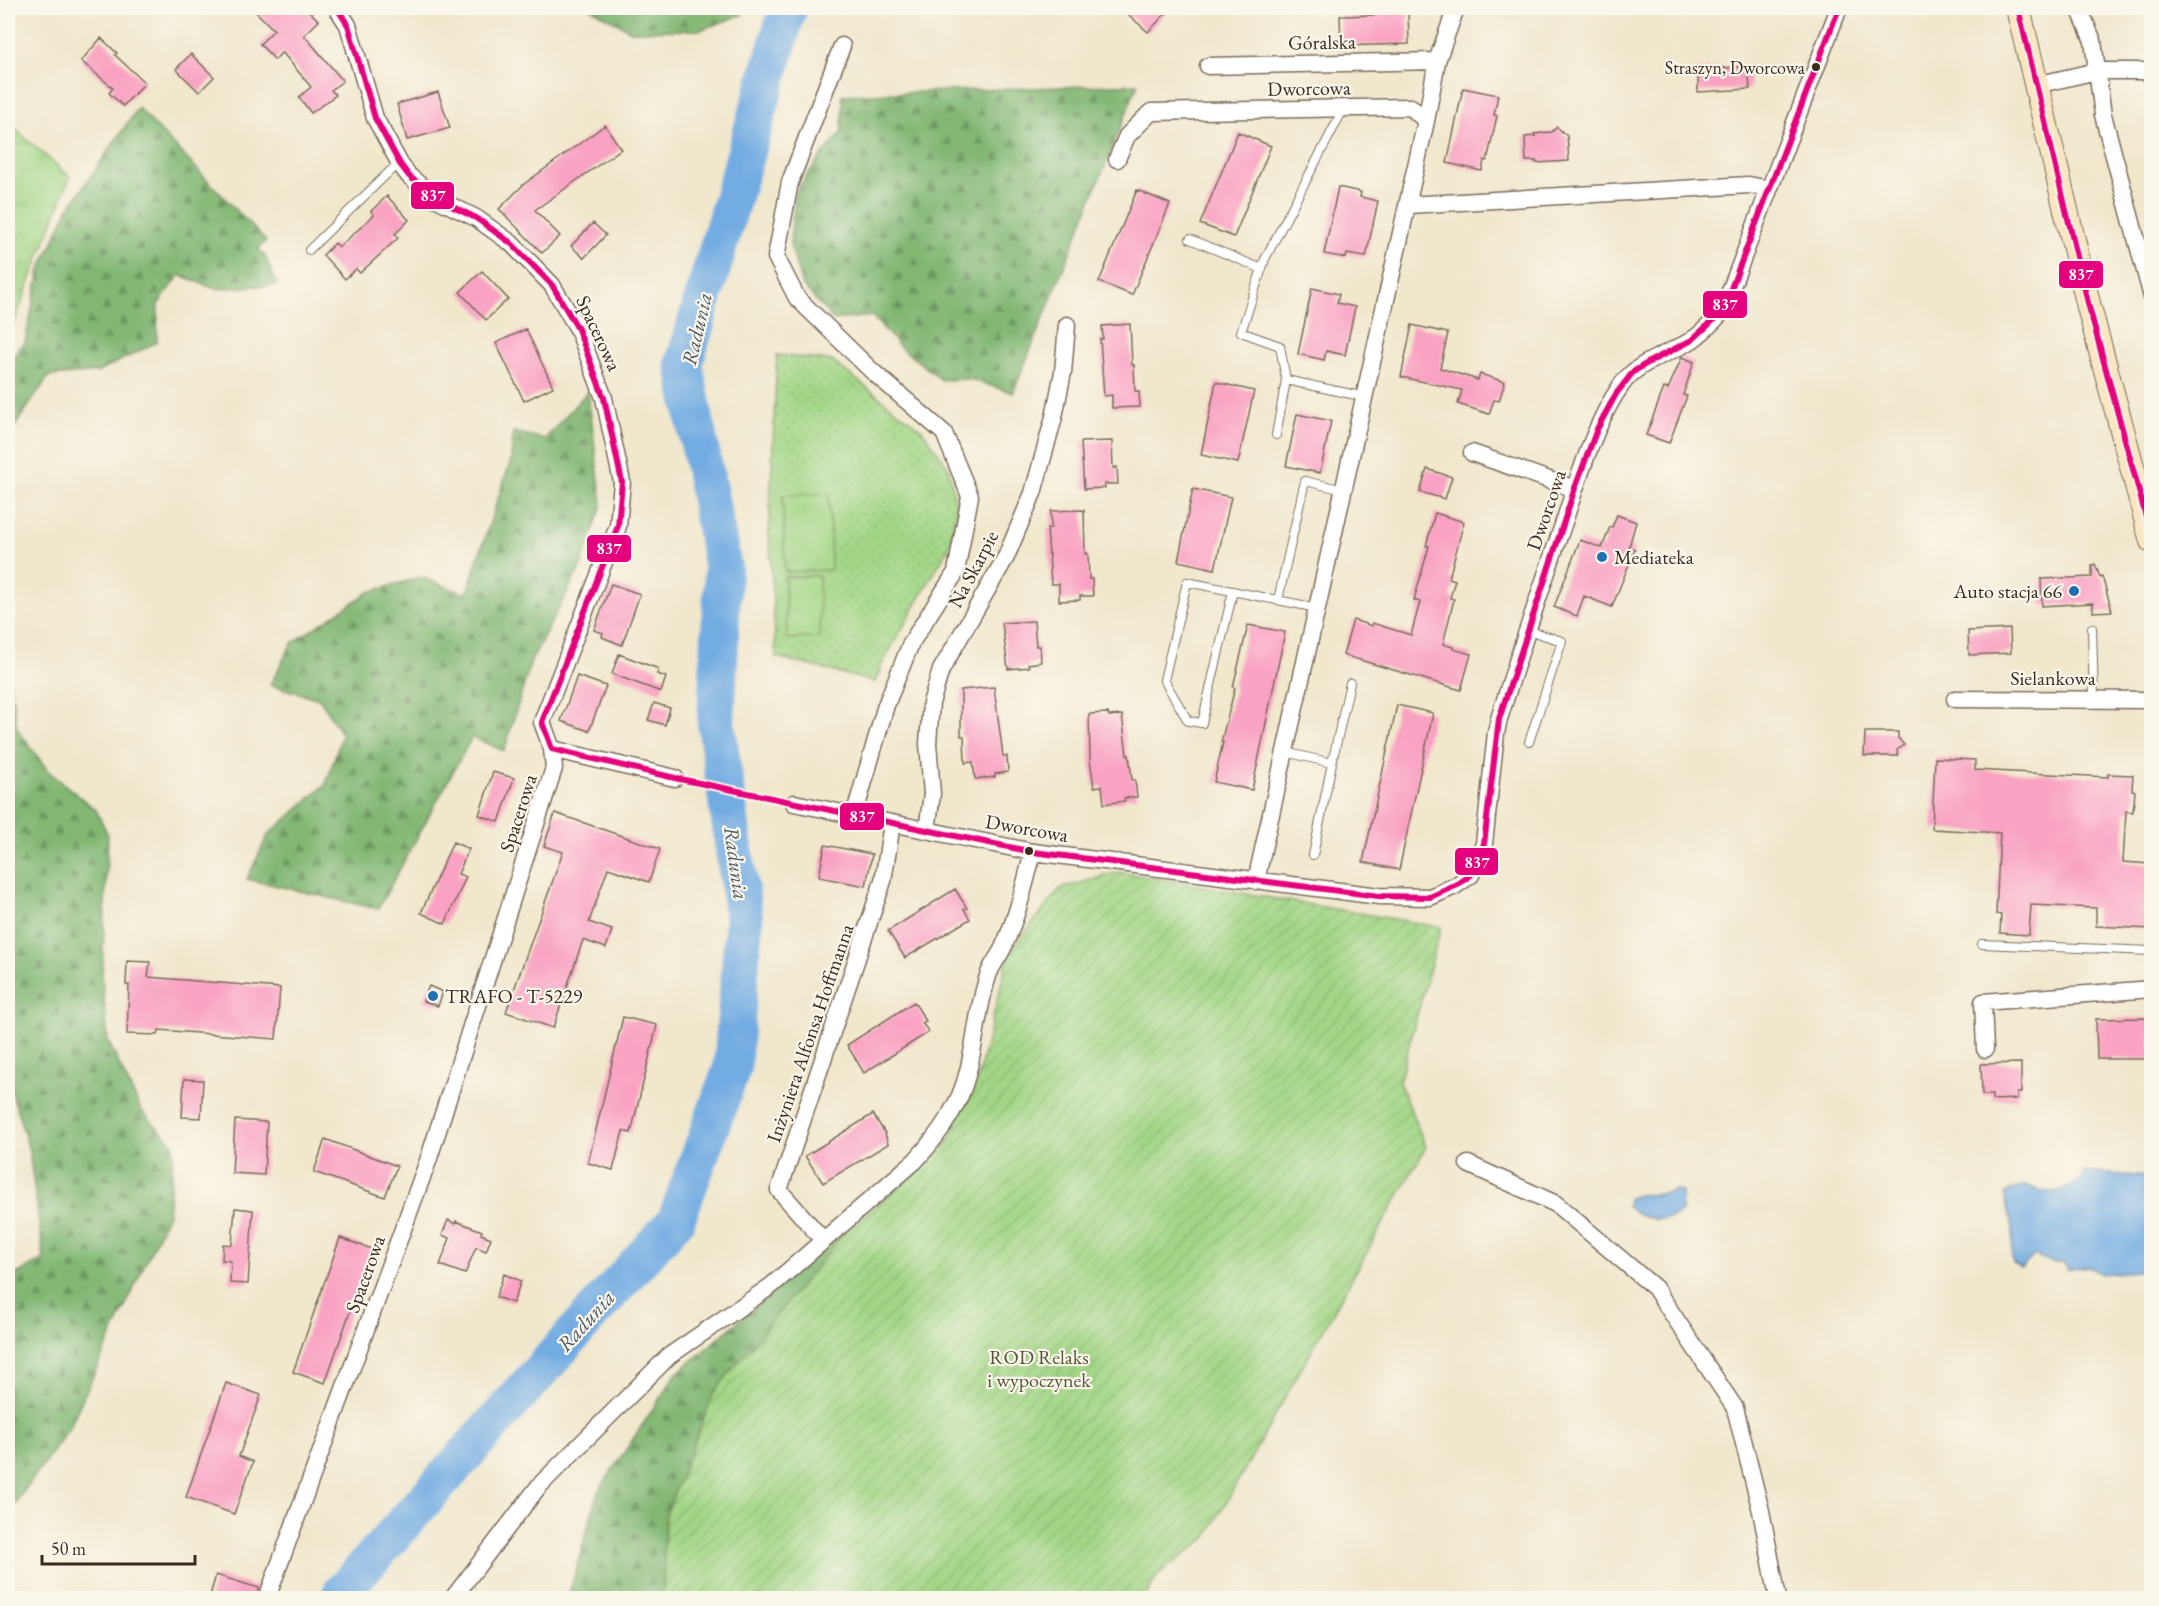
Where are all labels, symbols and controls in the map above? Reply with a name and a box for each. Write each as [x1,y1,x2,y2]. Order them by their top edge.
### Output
street label: Góralska [1288,28,1356,56]
place label: Straszyn, Dworcowa [1665,56,1806,79]
marker: Straszyn, Dworcowa [1810,61,1822,73]
street label: Dworcowa [1267,74,1351,102]
line badge: 837 [410,181,455,210]
text: 837 [420,185,446,206]
line badge: 837 [2058,260,2104,289]
text: 837 [2068,264,2094,285]
water label: Radunia [675,290,718,368]
line badge: 837 [1702,290,1748,319]
street label: Spacerowa [570,291,628,375]
text: 837 [1712,294,1738,315]
street label: Dworcowa [1520,466,1572,554]
street label: Na Skarpie [942,526,1004,612]
line badge: 837 [586,534,632,563]
text: 837 [596,538,622,559]
place label: Mediateka [1614,544,1694,570]
marker: Mediateka [1595,550,1609,564]
place label: Auto stacja 66 [1952,578,2062,604]
marker: Auto stacja 66 [2067,584,2081,598]
street label: Sielankowa [2010,665,2096,691]
street label: Spacerowa [493,771,543,855]
line badge: 837 [839,802,885,831]
text: 837 [849,806,875,827]
street label: Dworcowa [984,808,1070,848]
water label: Radunia [718,825,755,901]
unlabelled marker [1023,845,1035,857]
line badge: 837 [1454,847,1499,876]
text: 837 [1464,852,1490,873]
street label: Inżyniera Alfonsa Hoffmanna [760,920,860,1146]
place label: TRAFO - T-5229 [445,983,583,1009]
marker: TRAFO - T-5229 [426,989,440,1003]
street label: Spacerowa [339,1232,391,1316]
water label: Radunia [551,1284,620,1357]
park label: ROD Relaks i wypoczynek [987,1344,1091,1393]
scale bar [42,1528,195,1566]
text: 50 m [51,1537,86,1560]

